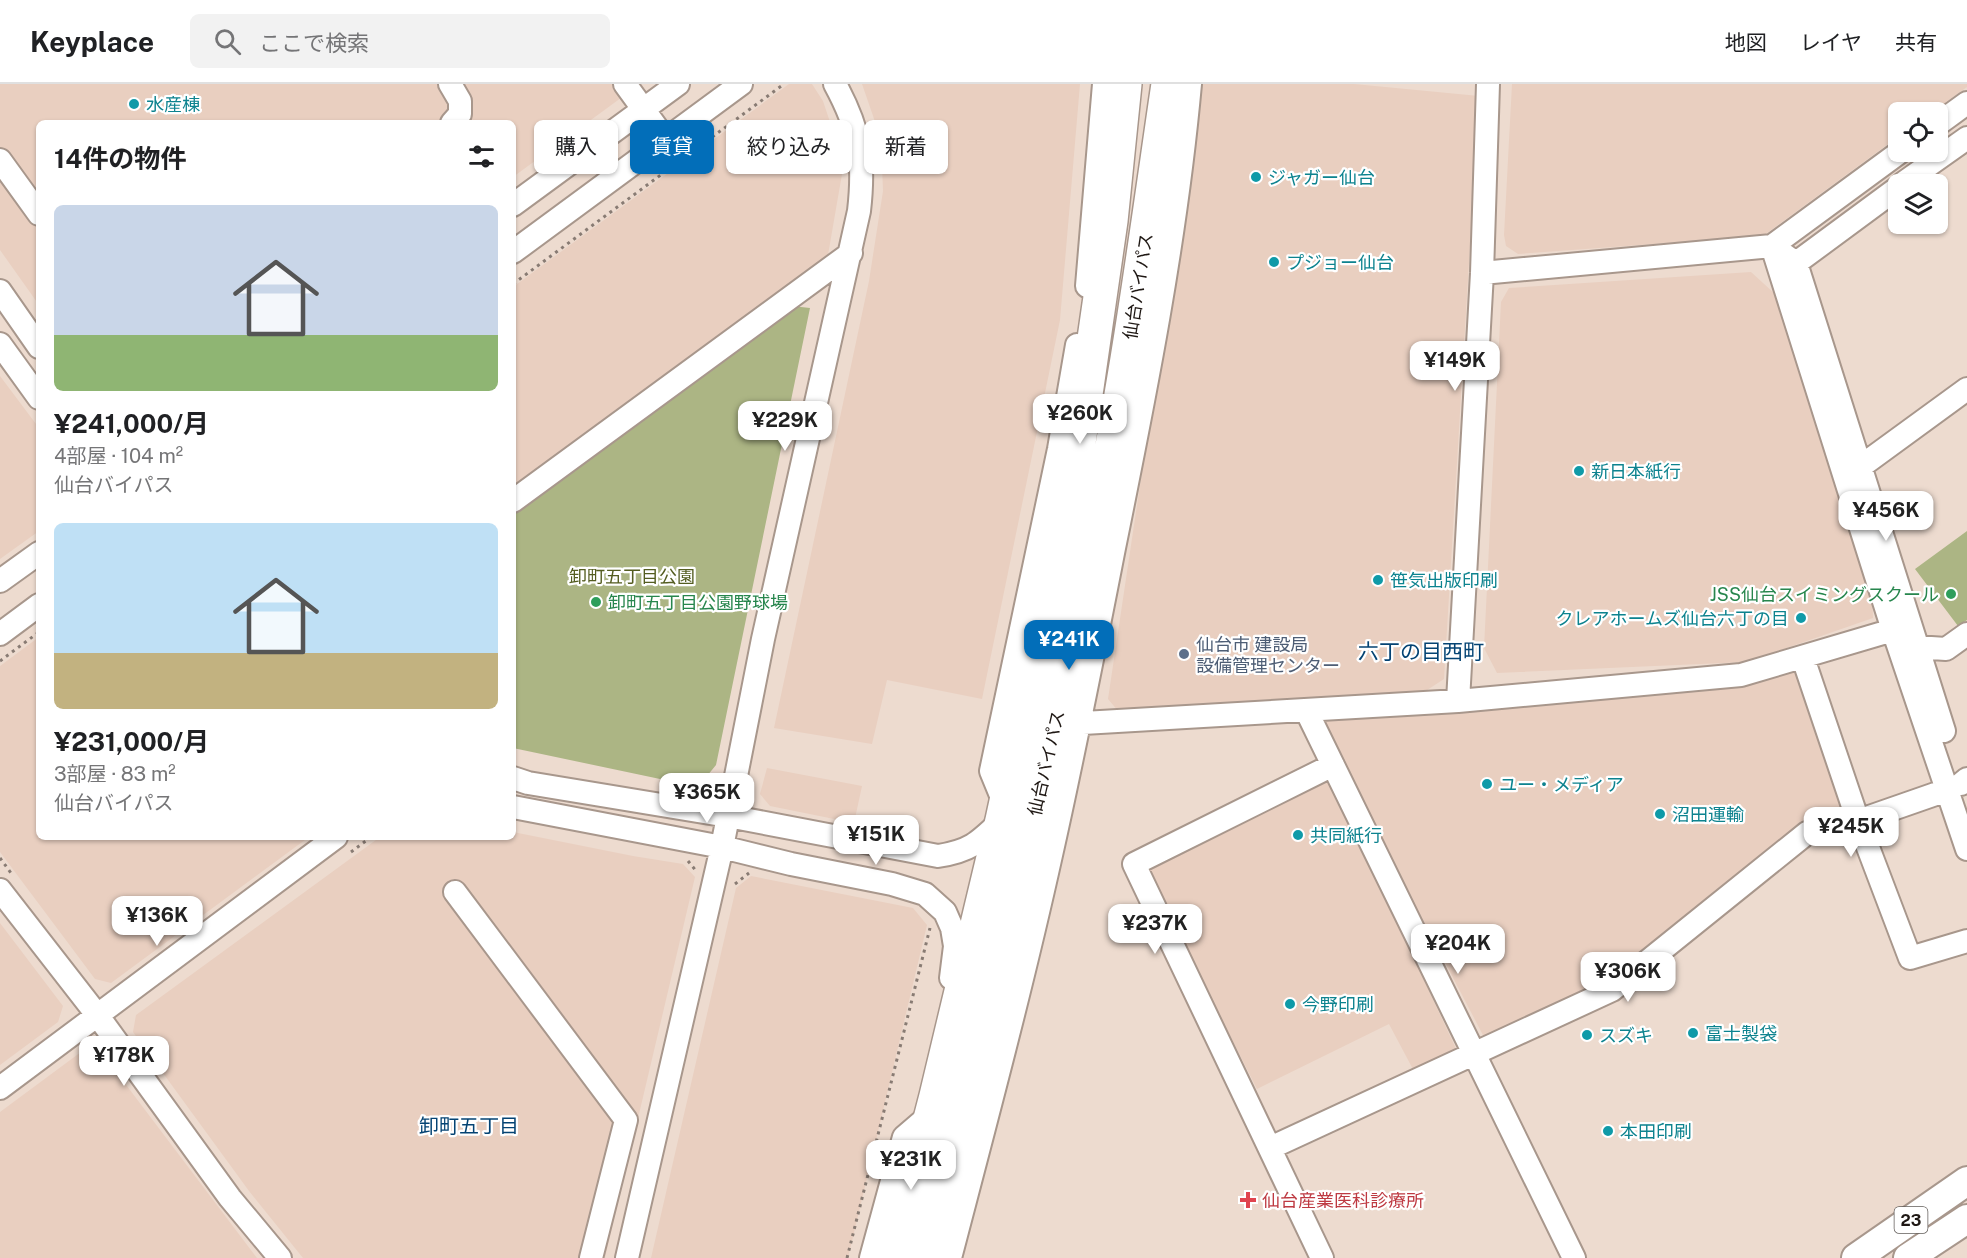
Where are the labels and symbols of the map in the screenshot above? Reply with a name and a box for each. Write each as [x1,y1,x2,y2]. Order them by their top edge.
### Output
place label: 水産棟 [146,94,200,115]
marker: 水産棟 [127,97,141,111]
place label: ジャガー仙台 [1268,167,1375,188]
marker: ジャガー仙台 [1249,170,1263,184]
street label: 仙台バイパス [1119,231,1157,341]
place label: プジョー仙台 [1286,252,1394,273]
marker: プジョー仙台 [1267,255,1281,269]
pin: ¥149K [1413,341,1497,392]
pin: ¥260K [1038,394,1122,445]
pin: ¥229K [743,401,827,452]
place label: 新日本紙行 [1591,461,1681,482]
marker: 新日本紙行 [1572,464,1586,478]
pin: ¥456K [1844,491,1928,542]
park label: 卸町五丁目公園 [569,566,695,587]
place label: 笹気出版印刷 [1390,570,1498,591]
marker: 笹気出版印刷 [1371,573,1385,587]
place label: JSS仙台スイミングスクール [1710,584,1939,605]
marker: JSS仙台スイミングスクール [1944,587,1958,601]
place label: 卸町五丁目公園野球場 [608,592,788,613]
marker: 卸町五丁目公園野球場 [589,595,603,609]
place label: クレアホームズ仙台六丁の目 [1556,608,1789,629]
marker: クレアホームズ仙台六丁の目 [1794,611,1808,625]
pin: ¥241K [1027,620,1111,671]
place label: 仙台市 建設局 設備管理センター [1196,634,1340,676]
district label: 六丁の目西町 [1358,639,1484,664]
marker: 仙台市 建設局 設備管理センター [1177,647,1191,661]
street label: 仙台バイパス [1024,708,1068,818]
pin: ¥365K [665,773,749,824]
place label: ユー・メディア [1499,774,1624,795]
marker: ユー・メディア [1480,777,1494,791]
place label: 沼田運輸 [1672,804,1744,825]
marker: 沼田運輸 [1653,807,1667,821]
pin: ¥245K [1809,807,1893,858]
pin: ¥151K [834,815,918,866]
place label: 共同紙行 [1310,825,1382,846]
marker: 共同紙行 [1291,828,1305,842]
pin: ¥136K [115,896,199,947]
pin: ¥237K [1113,904,1197,955]
pin: ¥204K [1416,924,1500,975]
pin: ¥306K [1586,952,1670,1003]
place label: 今野印刷 [1302,994,1374,1015]
marker: 今野印刷 [1283,997,1297,1011]
place label: 富士製袋 [1705,1023,1777,1044]
place label: スズキ [1599,1025,1653,1046]
marker: 富士製袋 [1686,1026,1700,1040]
marker: スズキ [1580,1028,1594,1042]
pin: ¥178K [82,1036,166,1087]
district label: 卸町五丁目 [419,1114,519,1138]
place label: 本田印刷 [1620,1121,1692,1142]
marker: 本田印刷 [1601,1124,1615,1138]
pin: ¥231K [869,1140,953,1191]
place label: 仙台産業医科診療所 [1262,1190,1424,1211]
marker: 仙台産業医科診療所 [1239,1191,1257,1209]
road number: 23 [1894,1207,1928,1233]

